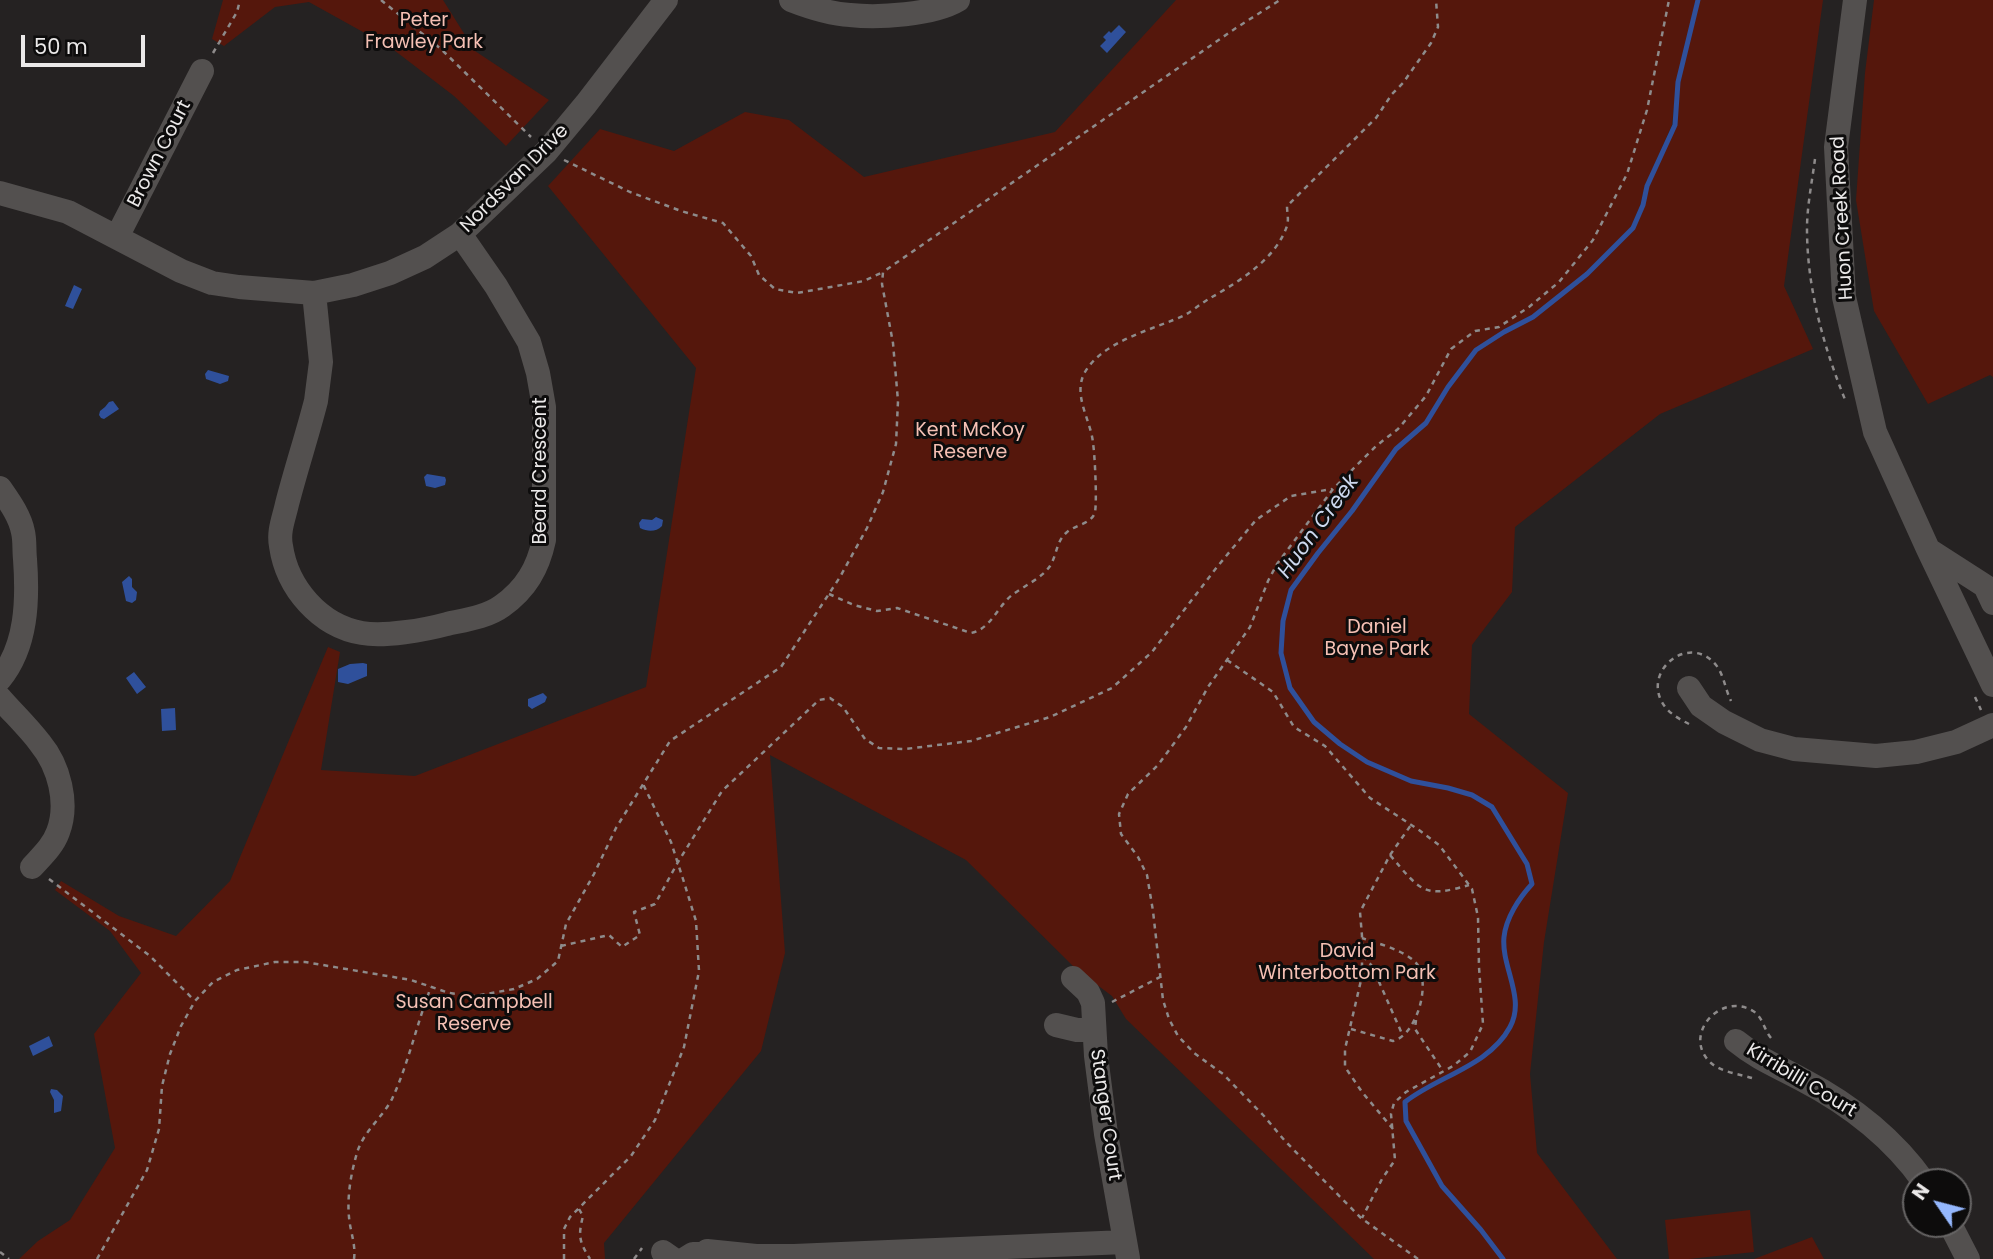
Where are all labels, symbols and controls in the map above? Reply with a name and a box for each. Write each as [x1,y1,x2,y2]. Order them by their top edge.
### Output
park label: Peter Frawley Park [365,10,483,54]
scale bar [24,21,149,65]
text: 50 m [34,32,88,61]
street label: Brown Court [123,97,197,211]
street label: Nordsvan Drive [456,120,574,238]
street label: Huon Creek Road [1827,135,1859,301]
street label: Beard Crescent [530,397,552,545]
park label: Kent McKoy Reserve [915,420,1025,464]
water label: Huon Creek [1273,470,1365,584]
park label: Daniel Bayne Park [1325,617,1429,661]
park label: David Winterbottom Park [1258,941,1436,985]
park label: Susan Campbell Reserve [395,992,553,1036]
street label: Kirribilli Court [1742,1039,1860,1123]
street label: Stanger Court [1084,1048,1126,1182]
north arrow [1902,1168,1972,1238]
text: N [1906,1178,1936,1205]

